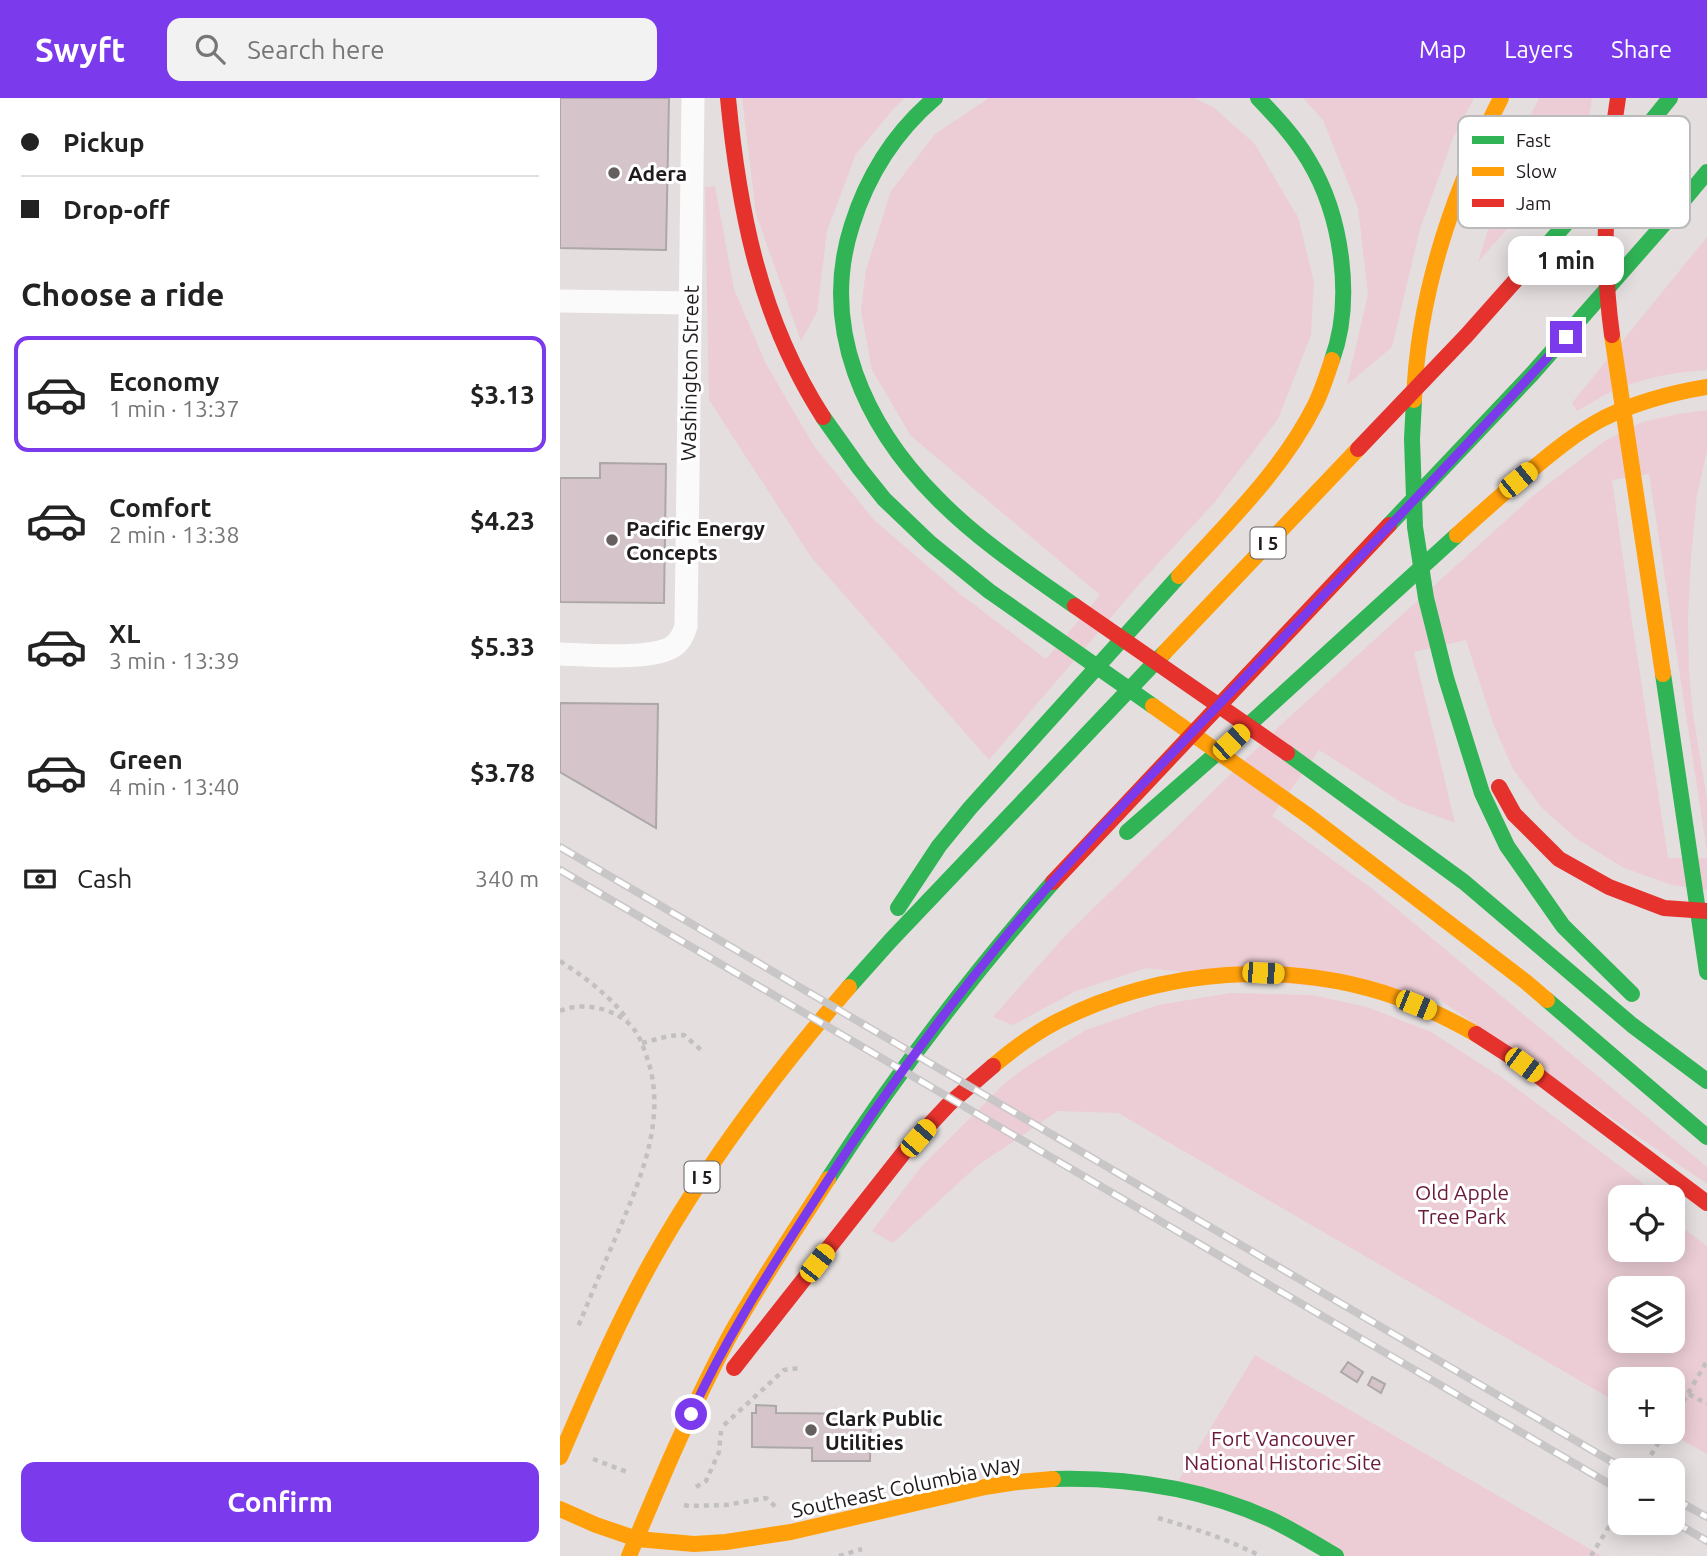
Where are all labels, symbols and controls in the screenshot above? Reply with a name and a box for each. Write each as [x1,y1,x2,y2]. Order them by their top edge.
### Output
search box [167,18,657,81]
icon: search [191,30,229,68]
text: Swyft [35,31,125,68]
text: Search here [247,35,385,64]
text: Map [1419,36,1466,63]
text: Layers [1504,36,1573,63]
text: Share [1611,36,1672,63]
legend [1458,116,1690,228]
text: Pickup [63,128,145,157]
text: Fast [1516,129,1551,151]
text: Slow [1516,160,1557,182]
place label: Adera [628,161,687,185]
marker: Adera [606,165,622,181]
text: Jam [1516,192,1552,214]
text: Drop-off [63,195,170,224]
callout: 1 min [1508,236,1624,285]
text: 1 min [1537,248,1595,273]
text: Choose a ride [21,276,224,312]
street label: Washington Street [675,285,703,461]
route end [1550,321,1582,353]
icon: car [25,363,88,426]
text: Economy [109,367,219,396]
text: $3.13 [470,380,535,409]
text: 1 min · 13:37 [109,396,240,421]
car [1496,459,1541,501]
icon: car [25,489,88,552]
text: Comfort [109,493,212,522]
text: $4.23 [470,506,535,535]
place label: Pacific Energy Concepts [626,516,765,564]
text: 2 min · 13:38 [109,522,240,547]
road number: I 5 [1250,528,1286,558]
marker: Pacific Energy Concepts [604,532,620,548]
icon: car [25,615,88,678]
text: XL [109,619,140,648]
text: $5.33 [470,632,535,661]
text: 3 min · 13:39 [109,648,240,673]
car [1209,720,1254,764]
icon: car [25,741,88,804]
text: Green [109,745,183,774]
text: $3.78 [470,758,535,787]
text: 4 min · 13:40 [109,774,240,799]
icon: cash [21,860,59,898]
text: Cash [77,864,132,893]
text: 340 m [475,866,539,891]
car [1242,961,1285,985]
car [1393,987,1440,1023]
car [1501,1044,1548,1086]
car [897,1115,940,1161]
road number: I 5 [684,1162,720,1192]
park label: Old Apple Tree Park [1415,1180,1509,1228]
map controls [1608,1185,1685,1535]
button: locate [1608,1185,1685,1262]
car [796,1240,839,1286]
button: layers [1608,1276,1685,1353]
button: + [1608,1367,1685,1444]
route start [675,1398,707,1430]
place label: Clark Public Utilities [825,1406,943,1454]
marker: Clark Public Utilities [803,1422,819,1438]
park label: Fort Vancouver National Historic Site [1184,1426,1382,1474]
street label: Southeast Columbia Way [789,1450,1023,1522]
button: − [1608,1458,1685,1535]
button: Confirm [21,1462,539,1542]

